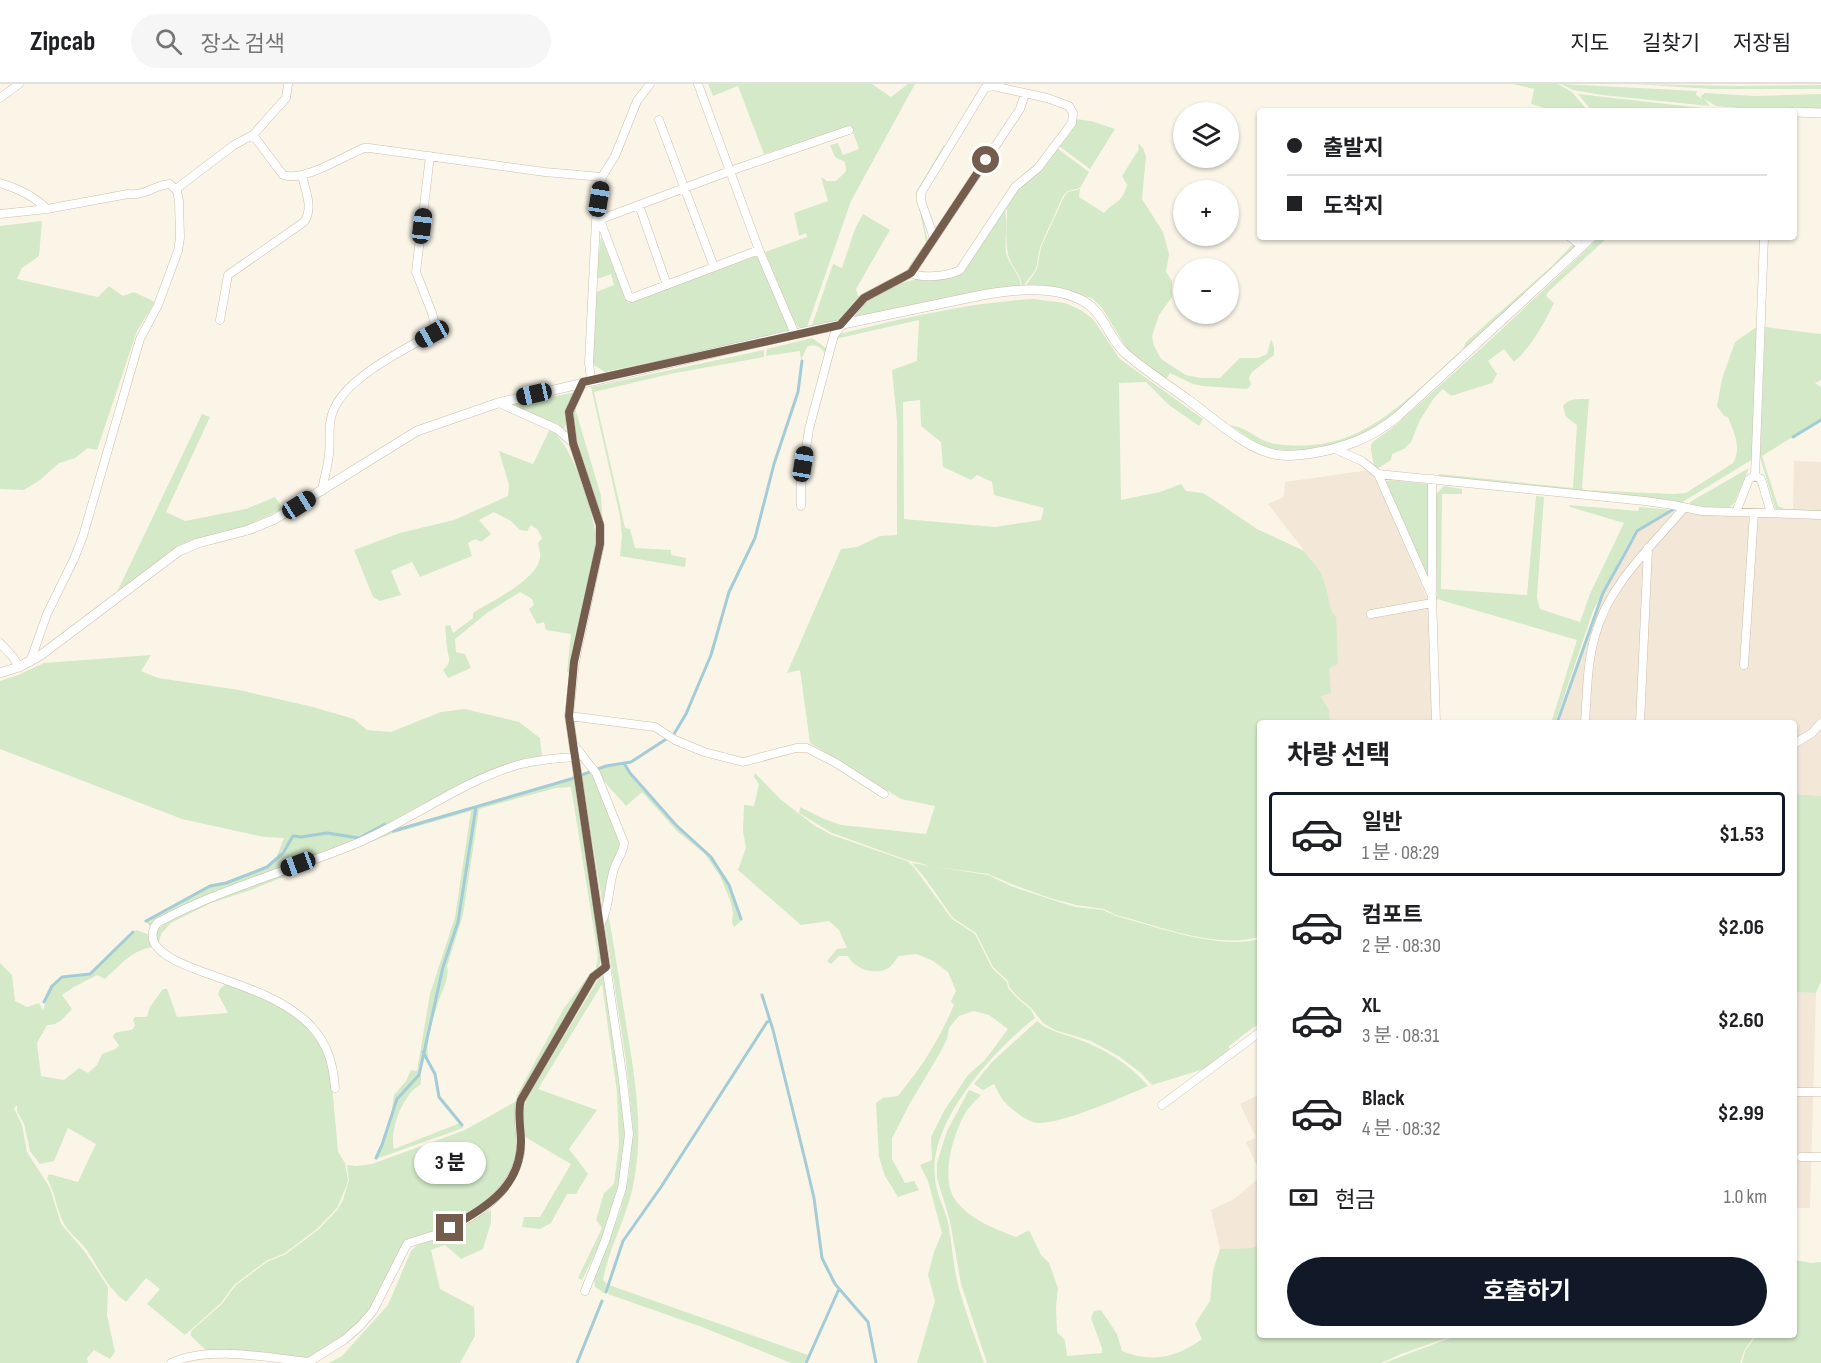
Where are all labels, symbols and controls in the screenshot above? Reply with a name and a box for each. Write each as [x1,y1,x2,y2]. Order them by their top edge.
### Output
search box [131,14,551,68]
text: Zipcab [30,25,95,58]
icon: search [152,25,185,58]
text: 장소 검색 [200,31,285,58]
text: 지도 [1570,31,1609,56]
text: 길찾기 [1642,31,1700,56]
text: 저장됨 [1733,31,1791,56]
map controls [1173,102,1239,324]
button: layers [1173,102,1239,168]
text: 출발지 [1323,135,1384,162]
route start [972,146,999,173]
car [587,180,611,218]
button: + [1173,180,1239,246]
text: 도착지 [1323,193,1384,220]
car [411,207,433,245]
button: − [1173,258,1239,324]
car [412,317,452,351]
car [514,381,554,407]
car [791,445,815,483]
car [279,488,319,522]
text: 차량 선택 [1287,740,1391,772]
icon: car [1290,807,1344,861]
text: 일반 [1362,809,1402,836]
text: $1.53 [1719,821,1764,848]
text: 1 분 · 08:29 [1362,841,1439,865]
car [278,849,318,879]
icon: car [1290,900,1344,954]
text: 컴포트 [1362,902,1423,929]
text: $2.06 [1718,914,1764,941]
text: 2 분 · 08:30 [1362,934,1441,958]
text: XL [1362,992,1381,1019]
icon: car [1290,993,1344,1047]
text: $2.60 [1718,1007,1764,1034]
text: 3 분 · 08:31 [1362,1024,1439,1048]
text: Black [1362,1085,1404,1112]
icon: car [1290,1086,1344,1140]
text: $2.99 [1718,1100,1764,1127]
text: 4 분 · 08:32 [1362,1117,1440,1141]
callout: 3 분 [414,1141,486,1183]
text: 3 분 [435,1151,465,1175]
icon: cash [1287,1181,1320,1214]
text: 1.0 km [1724,1185,1767,1209]
text: 현금 [1335,1187,1375,1214]
route end [436,1214,463,1241]
button: 호출하기 [1287,1257,1767,1326]

